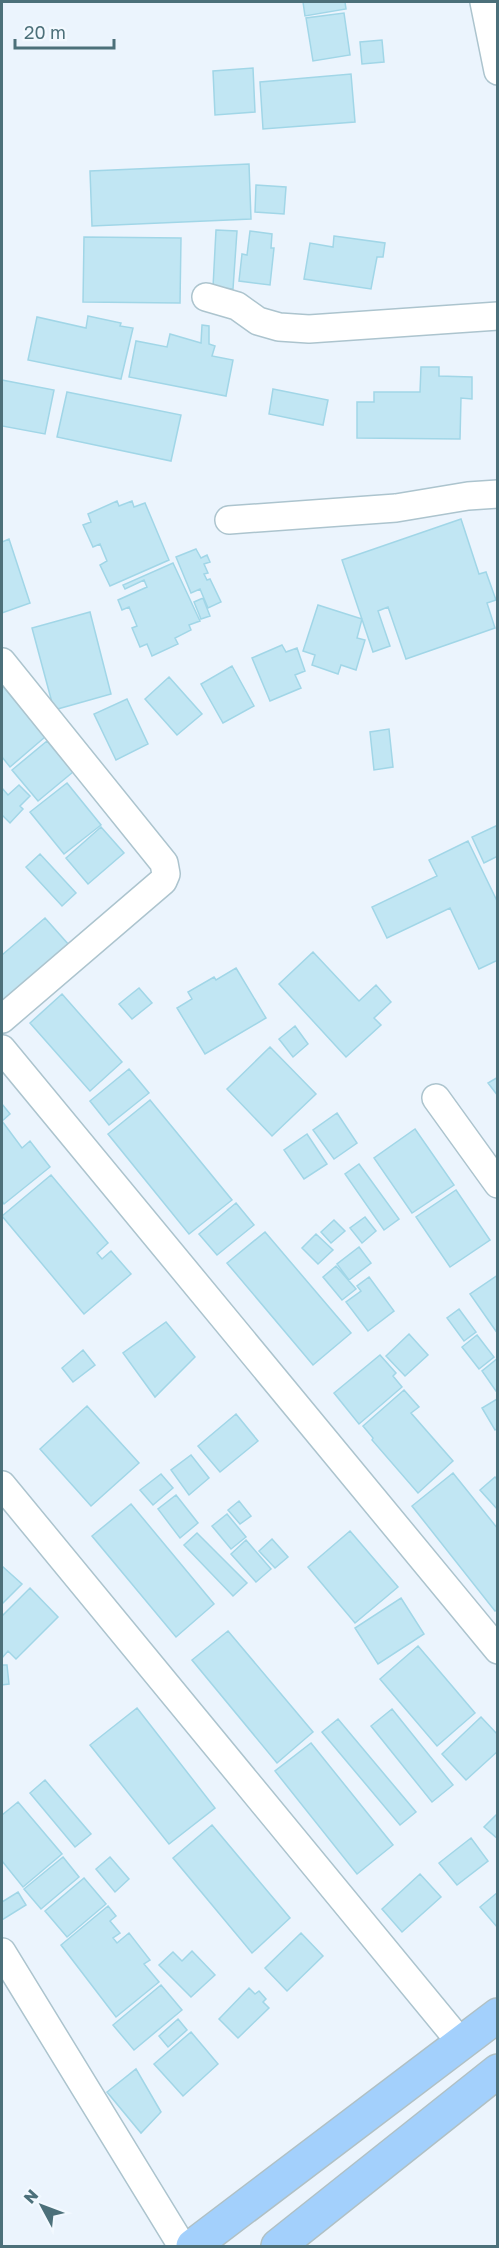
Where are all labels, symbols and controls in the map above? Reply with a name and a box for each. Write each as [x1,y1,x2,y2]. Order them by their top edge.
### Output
scale bar [15,12,114,50]
text: 20 m [24,21,66,43]
north arrow [12,2176,72,2236]
text: N [19,2185,42,2207]

